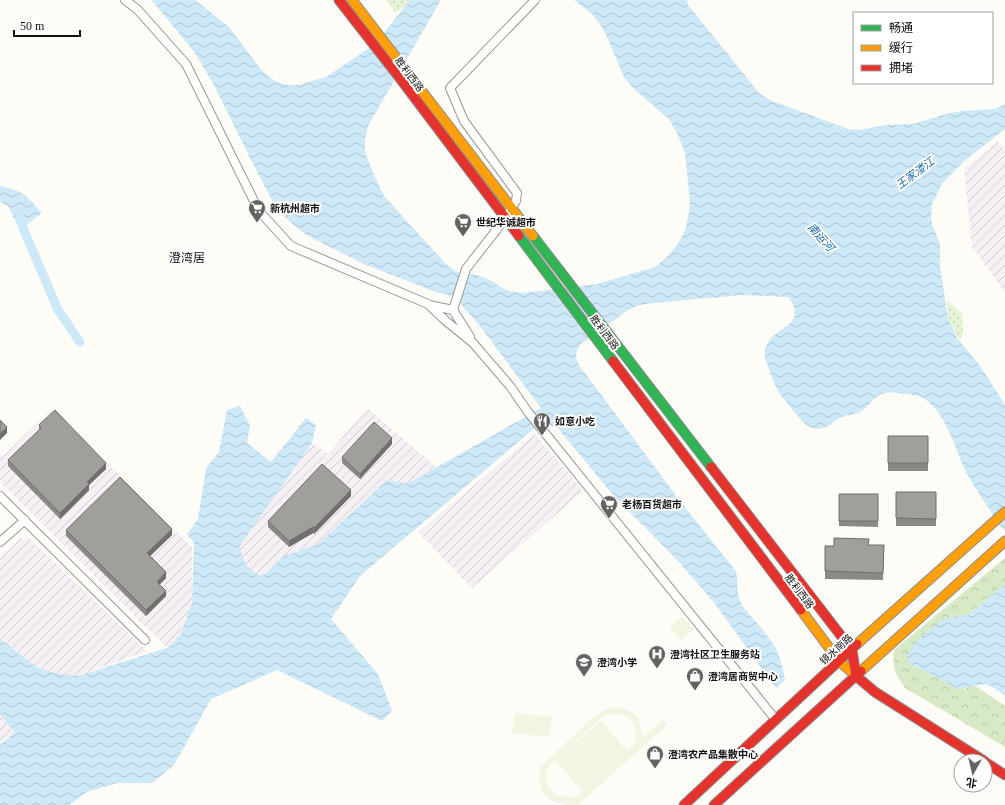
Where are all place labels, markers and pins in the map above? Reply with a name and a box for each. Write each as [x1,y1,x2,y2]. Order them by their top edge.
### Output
supermarket icon: 新杭州超市 [247,198,267,223]
place label: 新杭州超市 [270,202,320,214]
supermarket icon: 世纪华诚超市 [453,212,473,237]
place label: 世纪华诚超市 [476,216,536,228]
restaurant icon: 如意小吃 [532,411,552,436]
place label: 如意小吃 [555,415,595,427]
supermarket icon: 老杨百货超市 [599,494,619,519]
place label: 老杨百货超市 [622,498,682,510]
hospital icon: 澄湾社区卫生服务站 [647,644,667,669]
place label: 澄湾社区卫生服务站 [670,648,760,660]
school or university icon: 澄湾小学 [574,652,594,677]
place label: 澄湾小学 [597,657,637,668]
shop icon: 澄湾居商贸中心 [685,666,705,691]
place label: 澄湾居商贸中心 [708,671,778,682]
shop icon: 澄湾农产品集散中心 [645,744,665,769]
place label: 澄湾农产品集散中心 [668,748,758,760]

